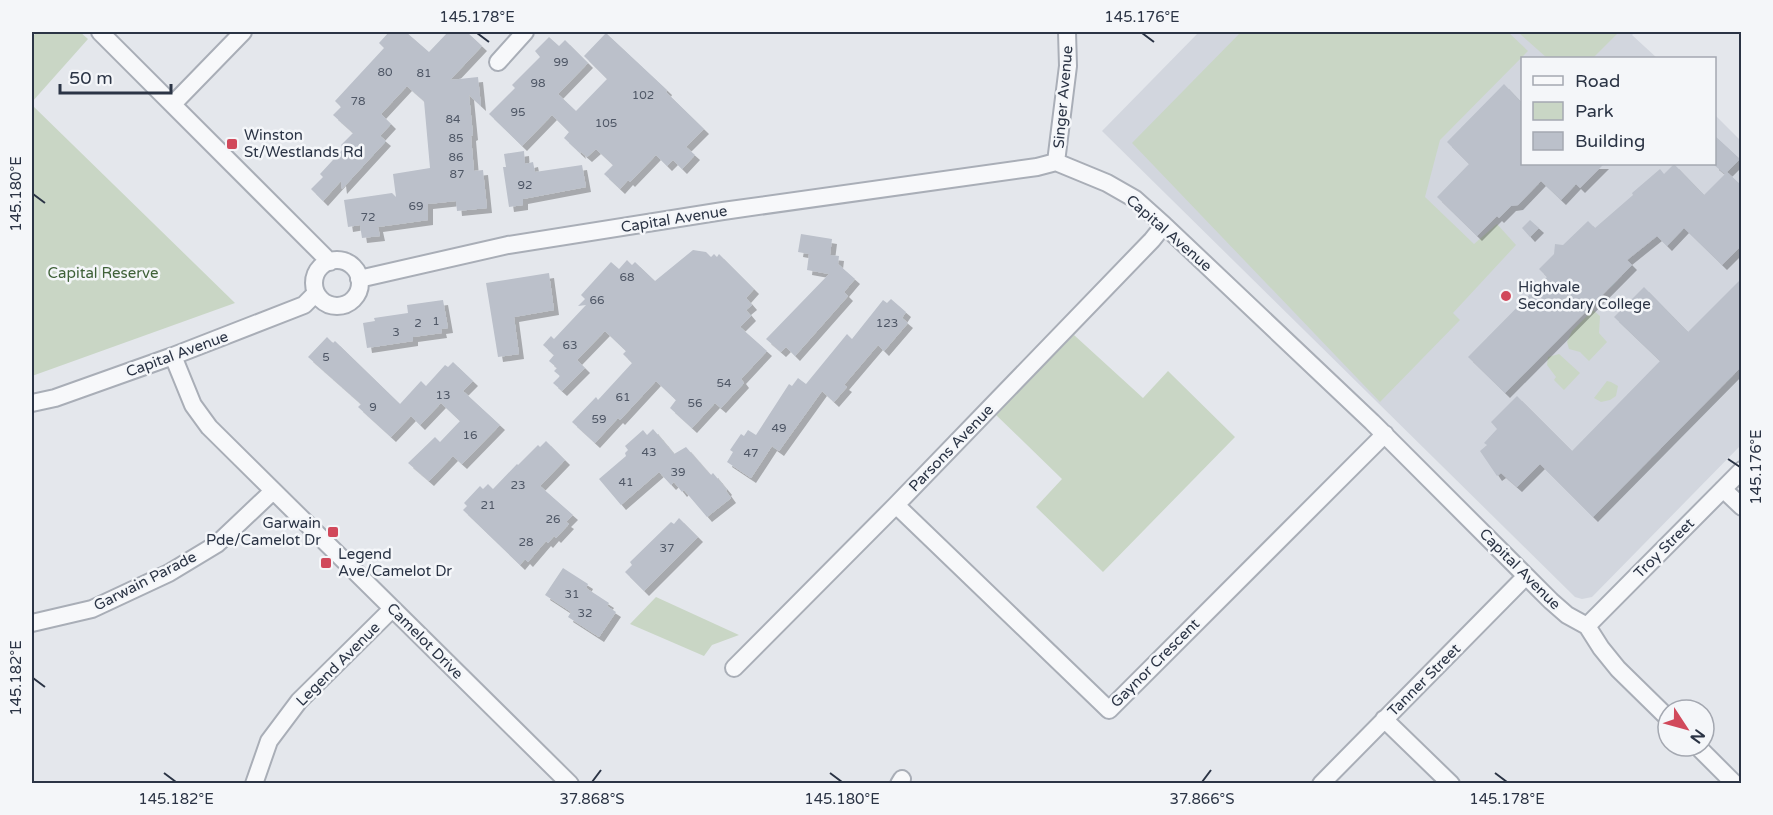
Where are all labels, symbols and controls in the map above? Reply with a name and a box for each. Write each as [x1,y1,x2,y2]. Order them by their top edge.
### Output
text: 145.178°E [439,8,515,26]
text: 145.176°E [1104,8,1180,26]
street label: Singer Avenue [1050,45,1076,149]
house number: 99 [553,55,569,69]
scale bar [60,57,171,95]
legend [1521,57,1716,165]
house number: 80 [377,65,393,79]
house number: 81 [416,66,432,80]
text: 50 m [69,67,113,89]
text: Road [1575,70,1620,92]
house number: 98 [530,76,546,90]
house number: 102 [632,88,654,102]
house number: 78 [350,94,366,108]
text: Park [1575,100,1614,122]
house number: 95 [510,105,526,119]
house number: 84 [445,112,461,126]
house number: 105 [595,116,617,130]
place label: Winston St/Westlands Rd [244,126,363,161]
text: Building [1575,130,1645,152]
house number: 85 [448,131,464,145]
marker: Winston St/Westlands Rd [225,137,239,151]
house number: 86 [448,150,464,164]
text: 145.180°E [7,156,25,232]
house number: 87 [449,167,465,181]
house number: 92 [517,178,533,192]
street label: Capital Avenue [1123,191,1215,275]
house number: 69 [408,199,424,213]
street label: Capital Avenue [619,202,729,236]
house number: 72 [360,210,376,224]
park label: Capital Reserve [48,264,158,282]
house number: 68 [619,270,635,284]
place label: Highvale Secondary College [1518,278,1651,313]
marker: Highvale Secondary College [1499,289,1513,303]
house number: 66 [589,293,605,307]
house number: 1 [432,314,440,328]
house number: 2 [414,316,422,330]
house number: 123 [876,316,898,330]
house number: 3 [392,325,400,339]
street label: Capital Avenue [123,327,231,381]
house number: 63 [562,338,578,352]
house number: 5 [322,350,330,364]
house number: 54 [716,376,732,390]
house number: 13 [435,388,451,402]
house number: 61 [615,390,631,404]
house number: 56 [687,396,703,410]
house number: 9 [369,400,377,414]
street label: Parsons Avenue [905,401,997,495]
house number: 59 [591,412,607,426]
house number: 49 [771,421,787,435]
house number: 16 [462,428,478,442]
text: 145.176°E [1747,429,1765,505]
house number: 43 [641,445,657,459]
house number: 47 [743,446,759,460]
house number: 39 [670,465,686,479]
house number: 41 [618,475,634,489]
house number: 23 [510,478,526,492]
house number: 21 [480,498,496,512]
house number: 26 [545,512,561,526]
place label: Garwain Pde/Camelot Dr [206,514,321,549]
street label: Troy Street [1630,514,1698,582]
marker: Garwain Pde/Camelot Dr [326,525,340,539]
street label: Capital Avenue [1476,525,1564,613]
house number: 28 [518,535,534,549]
house number: 37 [659,541,675,555]
place label: Legend Ave/Camelot Dr [338,545,452,580]
street label: Garwain Parade [91,547,199,615]
marker: Legend Ave/Camelot Dr [319,556,333,570]
house number: 31 [564,587,580,601]
street label: Camelot Drive [383,599,467,683]
house number: 32 [577,606,593,620]
street label: Gaynor Crescent [1107,615,1203,711]
street label: Legend Avenue [292,618,384,710]
text: 145.182°E [7,640,25,716]
street label: Tanner Street [1384,640,1464,720]
north arrow [1656,698,1716,758]
text: N [1685,725,1709,747]
text: 145.182°E [138,790,214,808]
text: 37.868°S [559,790,625,808]
text: 145.180°E [804,790,880,808]
text: 37.866°S [1170,790,1234,808]
text: 145.178°E [1469,790,1545,808]

